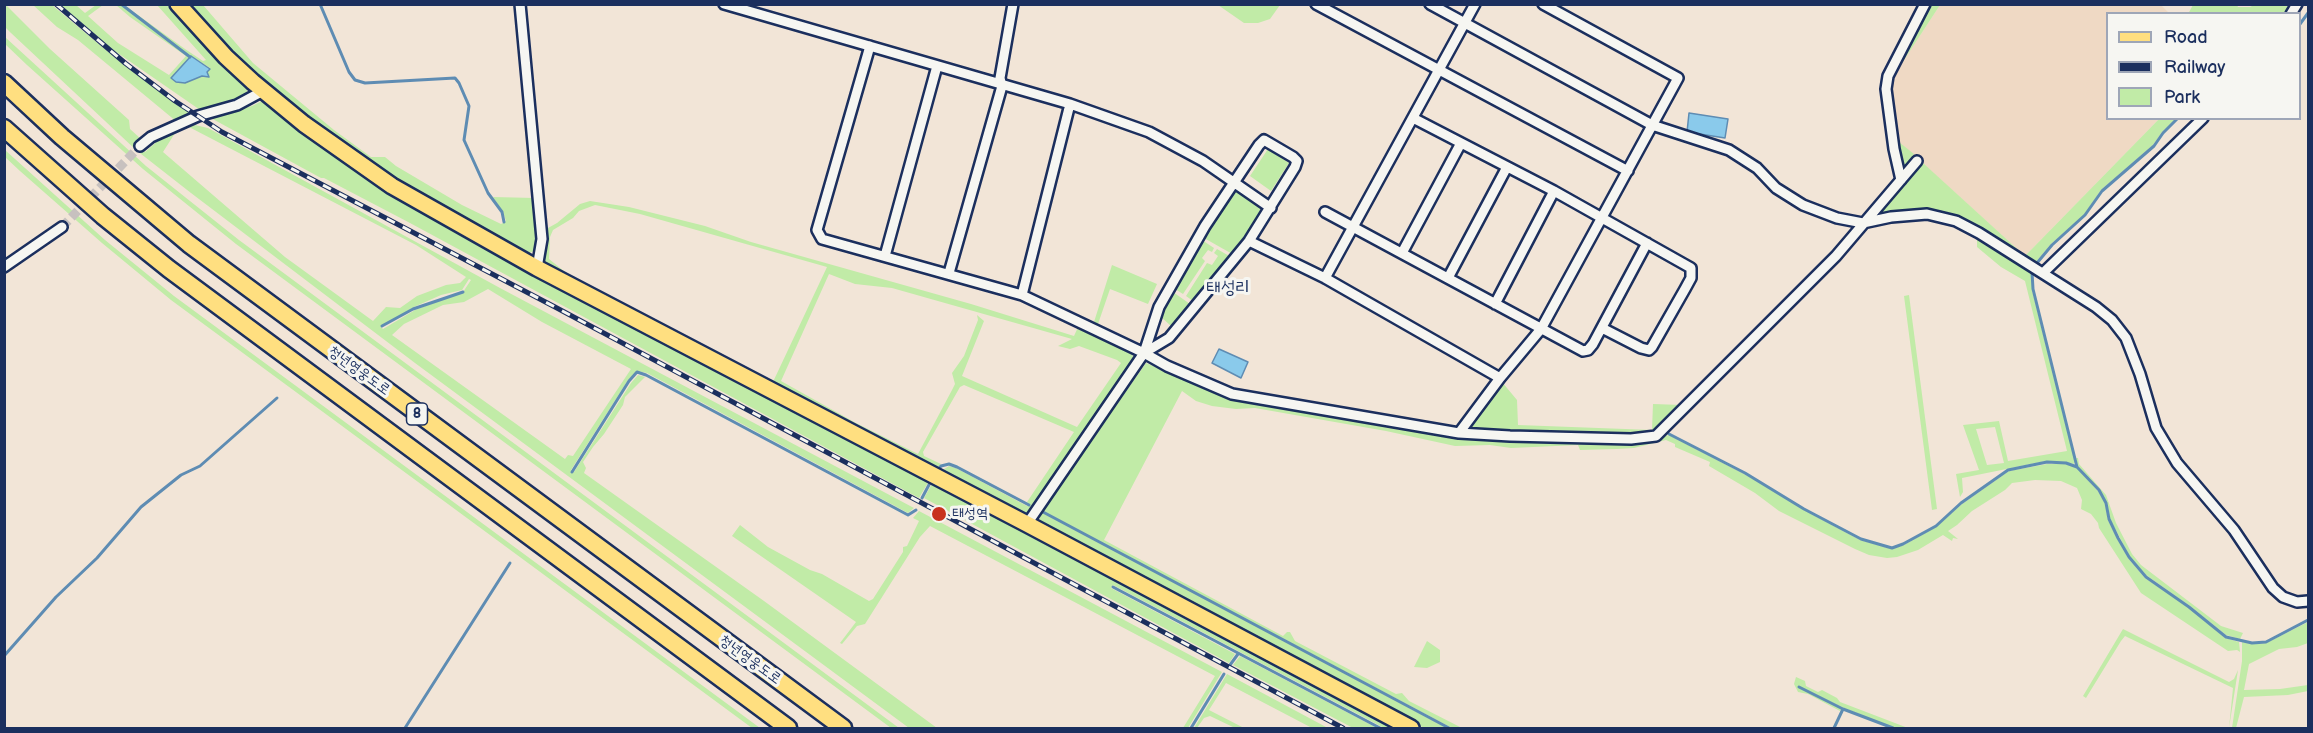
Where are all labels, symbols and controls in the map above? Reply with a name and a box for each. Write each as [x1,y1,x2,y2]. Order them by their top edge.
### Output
legend [2106,12,2301,120]
text: Road [2164,27,2208,48]
text: Railway [2164,57,2226,78]
text: Park [2164,87,2200,108]
district label: 태성리 [1206,277,1250,299]
street label: 청년영웅도로 [324,342,394,400]
road number: 8 [406,403,428,425]
marker: 태성역 [930,505,948,523]
place label: 태성역 [952,505,988,523]
street label: 청년영웅도로 [715,631,785,689]

